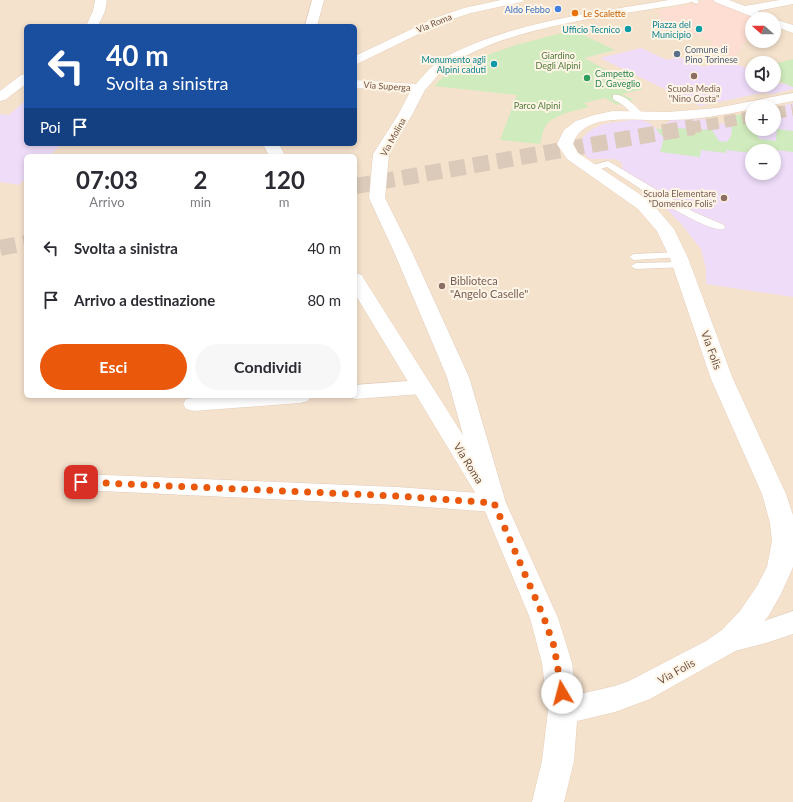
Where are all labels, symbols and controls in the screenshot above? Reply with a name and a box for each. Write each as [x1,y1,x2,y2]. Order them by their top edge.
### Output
place label: Aldo Febbo [505,4,550,15]
marker: Aldo Febbo [553,4,563,14]
marker: Le Scalette [570,8,580,18]
place label: Le Scalette [583,8,626,19]
street label: Via Roma [415,11,453,35]
north arrow [745,12,781,48]
map controls [745,12,781,180]
place label: Piazza del Municipio [652,19,691,40]
place label: Ufficio Tecnico [562,24,620,35]
marker: Ufficio Tecnico [623,24,633,34]
marker: Piazza del Municipio [694,24,704,34]
text: 40 m [106,38,169,72]
icon: left [40,40,92,92]
place label: Comune di Pino Torinese [685,44,738,65]
marker: Comune di Pino Torinese [672,49,682,59]
park label: Giardino Degli Alpini [535,50,581,71]
place label: Monumento agli Alpini caduti [421,54,486,75]
button: sound [745,56,781,92]
marker: Monumento agli Alpini caduti [489,59,499,69]
place label: Campetto D. Gaveglio [595,68,640,89]
marker: Scuola Media "Nino Costa" [689,71,699,81]
text: Svolta a sinistra [106,72,228,94]
marker: Campetto D. Gaveglio [582,73,592,83]
street label: Via Superga [363,79,411,93]
place label: Scuola Media "Nino Costa" [668,83,720,104]
park label: Parco Alpini [514,100,560,111]
button: + [745,100,781,136]
icon: arrive [69,116,91,138]
street label: Via Molina [378,116,408,158]
text: Poi [40,118,61,136]
button: − [745,144,781,180]
text: 07:03 [76,165,138,194]
text: 2 [194,165,208,194]
text: 120 [263,165,305,194]
place label: Scuola Elementare "Domenico Folis" [643,188,716,209]
marker: Scuola Elementare "Domenico Folis" [719,193,729,203]
text: Arrivo [89,194,125,210]
text: min [190,194,211,210]
text: m [279,194,289,210]
icon: left [40,237,62,259]
text: Svolta a sinistra [74,239,178,257]
text: 40 m [307,239,341,257]
place label: Biblioteca "Angelo Caselle" [450,274,528,300]
marker: Biblioteca "Angelo Caselle" [437,281,447,291]
icon: arrive [40,289,62,311]
text: Arrivo a destinazione [74,291,215,309]
text: 80 m [307,291,341,309]
street label: Via Folis [699,329,725,371]
button: Esci [40,344,187,390]
button: Condividi [195,344,341,390]
street label: Via Roma [451,440,487,486]
pin [64,465,98,499]
icon: arrive [70,471,92,493]
street label: Via Folis [655,655,697,686]
position arrow [541,672,583,714]

